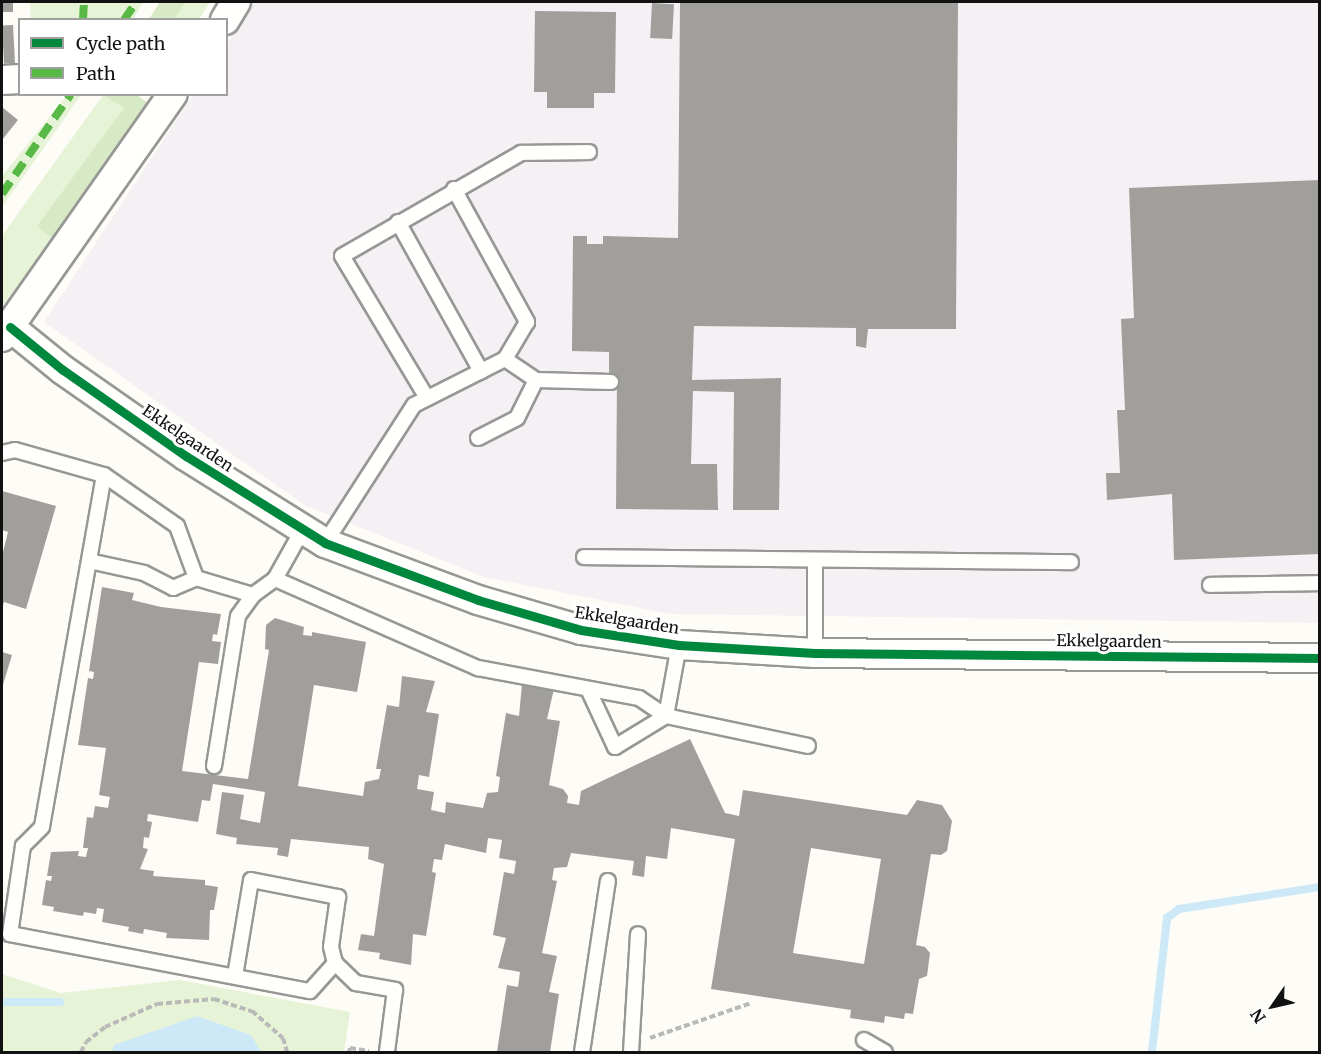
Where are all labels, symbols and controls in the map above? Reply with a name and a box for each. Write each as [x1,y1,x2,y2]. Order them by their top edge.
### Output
legend [18,18,228,96]
text: Cycle path [76,32,165,55]
text: Path [76,62,116,85]
street label: Ekkelgaarden [139,401,237,475]
street label: Ekkelgaarden [573,602,681,638]
street label: Ekkelgaarden [1056,630,1162,652]
north arrow [1243,976,1303,1036]
text: N [1246,1005,1270,1027]

